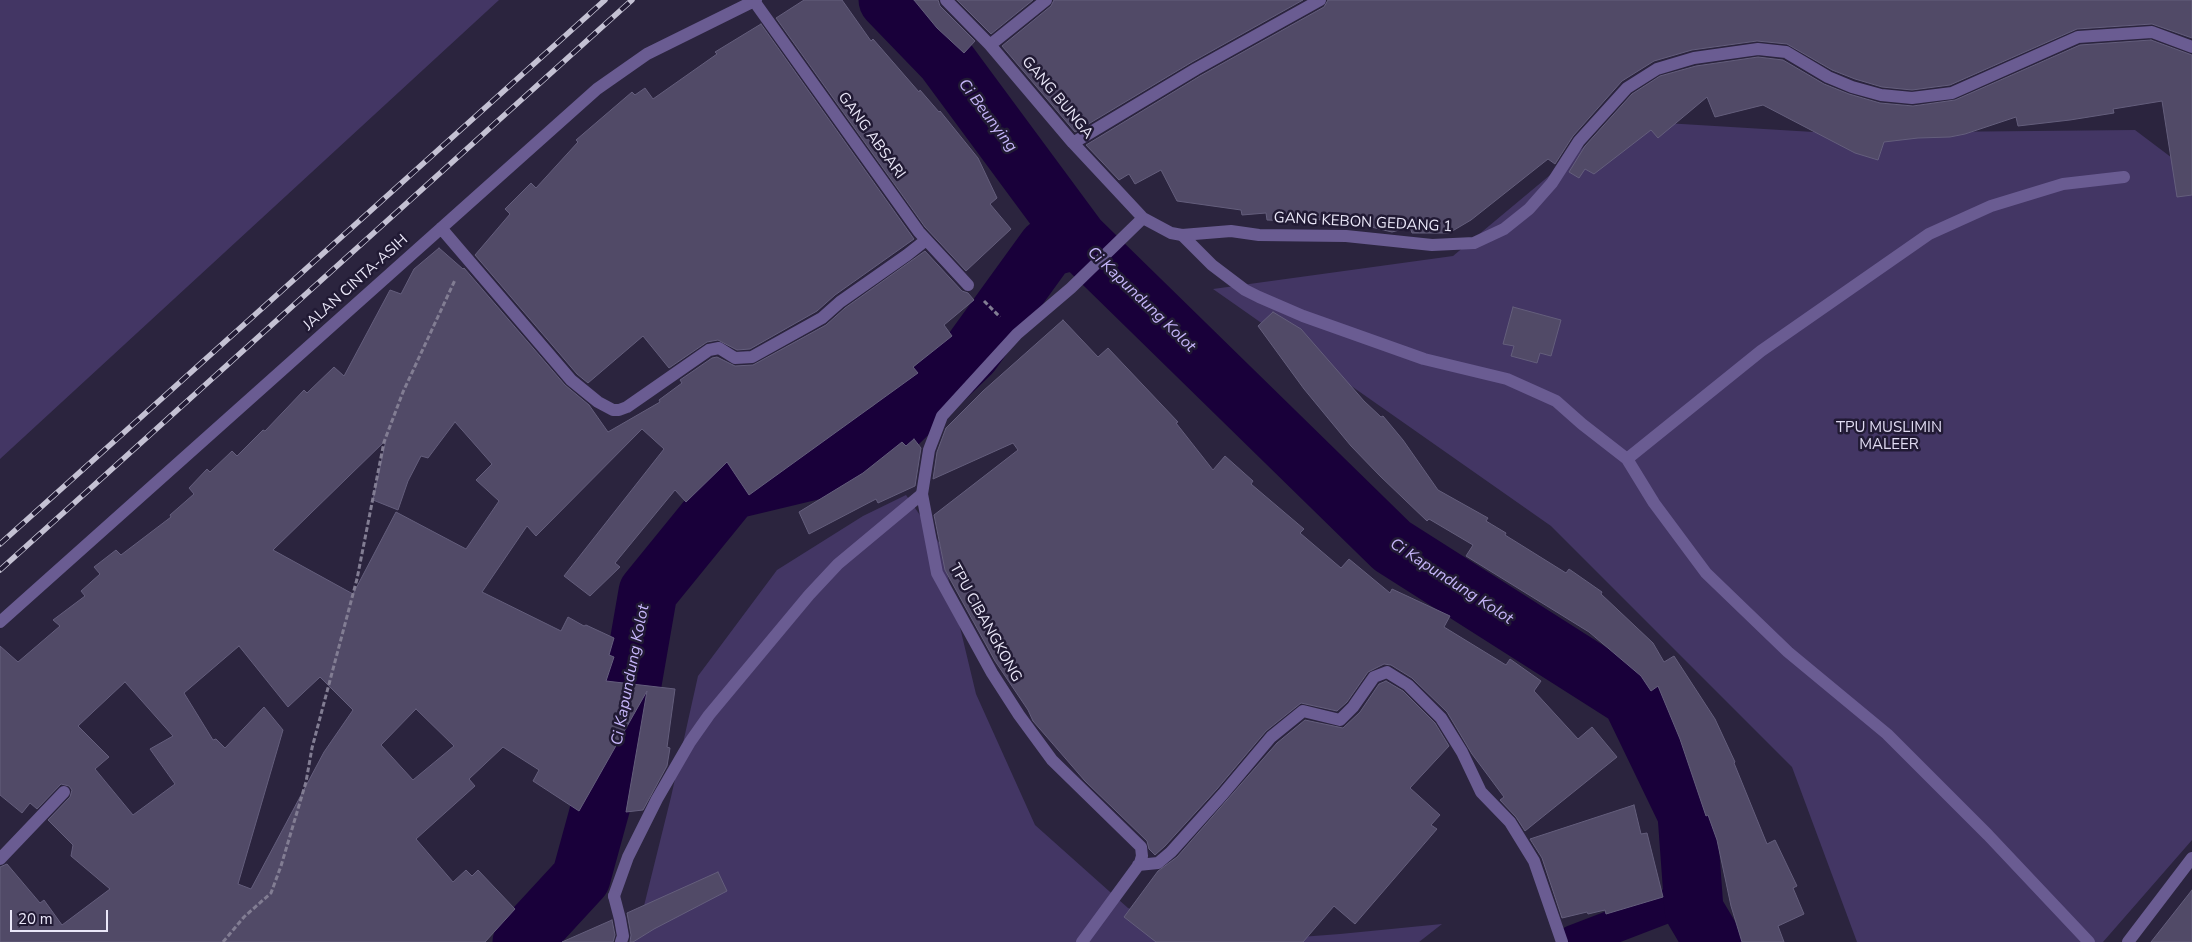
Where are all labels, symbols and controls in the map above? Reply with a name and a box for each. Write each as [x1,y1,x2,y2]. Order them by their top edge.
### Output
street label: GANG BUNGA [1017,53,1097,143]
water label: Ci Beunying [953,76,1021,156]
street label: GANG ABSARI [834,89,908,183]
street label: GANG KEBON GEDANG 1 [1273,209,1453,237]
street label: JALAN CINTA-ASIH [300,231,412,335]
water label: Ci Kapundung Kolot [1083,243,1199,357]
park label: TPU MUSLIMIN MALEER [1836,419,1942,454]
water label: Ci Kapundung Kolot [1386,535,1516,629]
street label: TPU CIBANGKONG [945,561,1025,685]
water label: Ci Kapundung Kolot [608,603,654,747]
scale bar [12,900,110,932]
text: 20 m [18,909,53,929]

